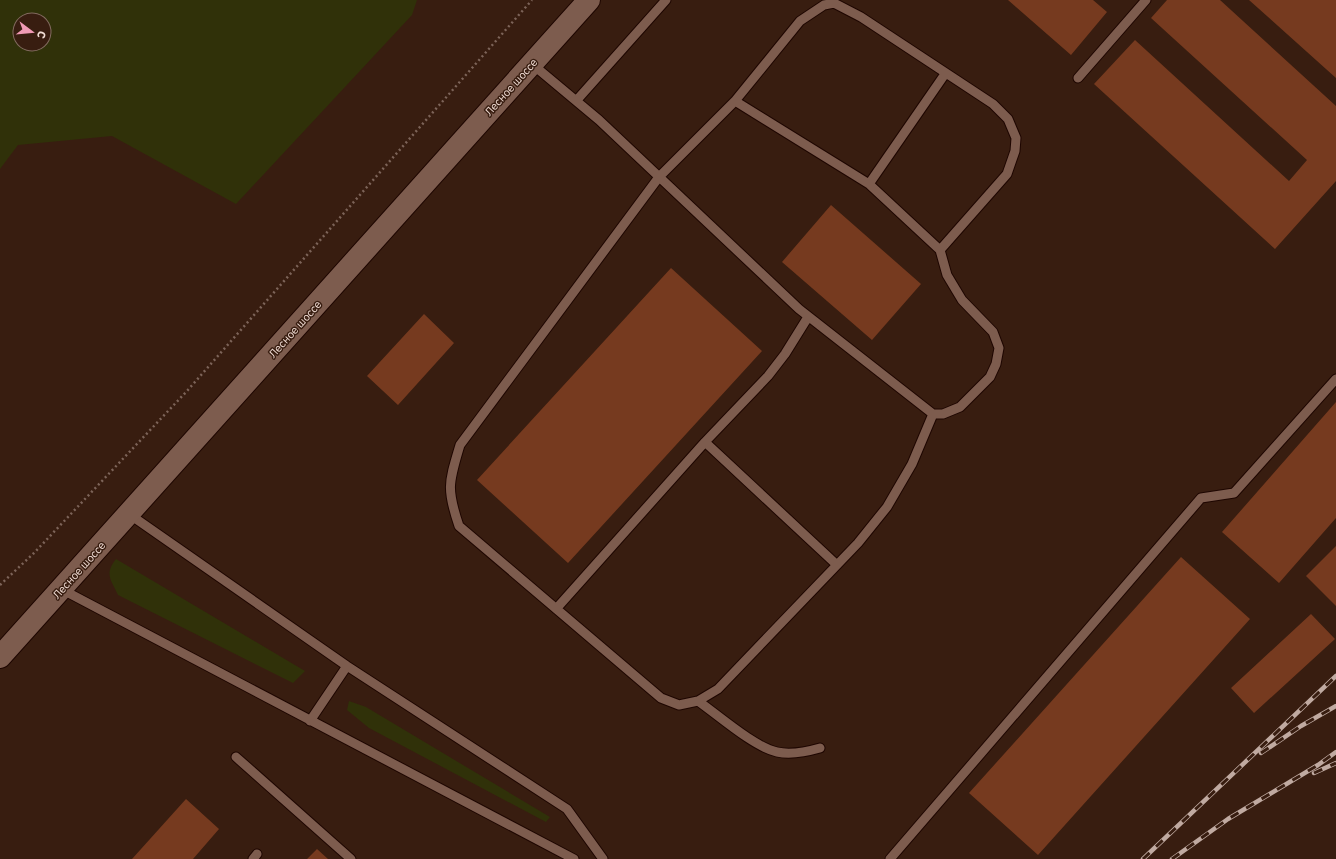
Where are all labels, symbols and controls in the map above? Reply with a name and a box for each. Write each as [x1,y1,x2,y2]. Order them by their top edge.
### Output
north arrow [12,12,52,52]
text: С [34,29,49,40]
street label: Лесное шоссе [482,55,540,119]
street label: Лесное шоссе [266,297,324,361]
street label: Лесное шоссе [50,538,108,602]

